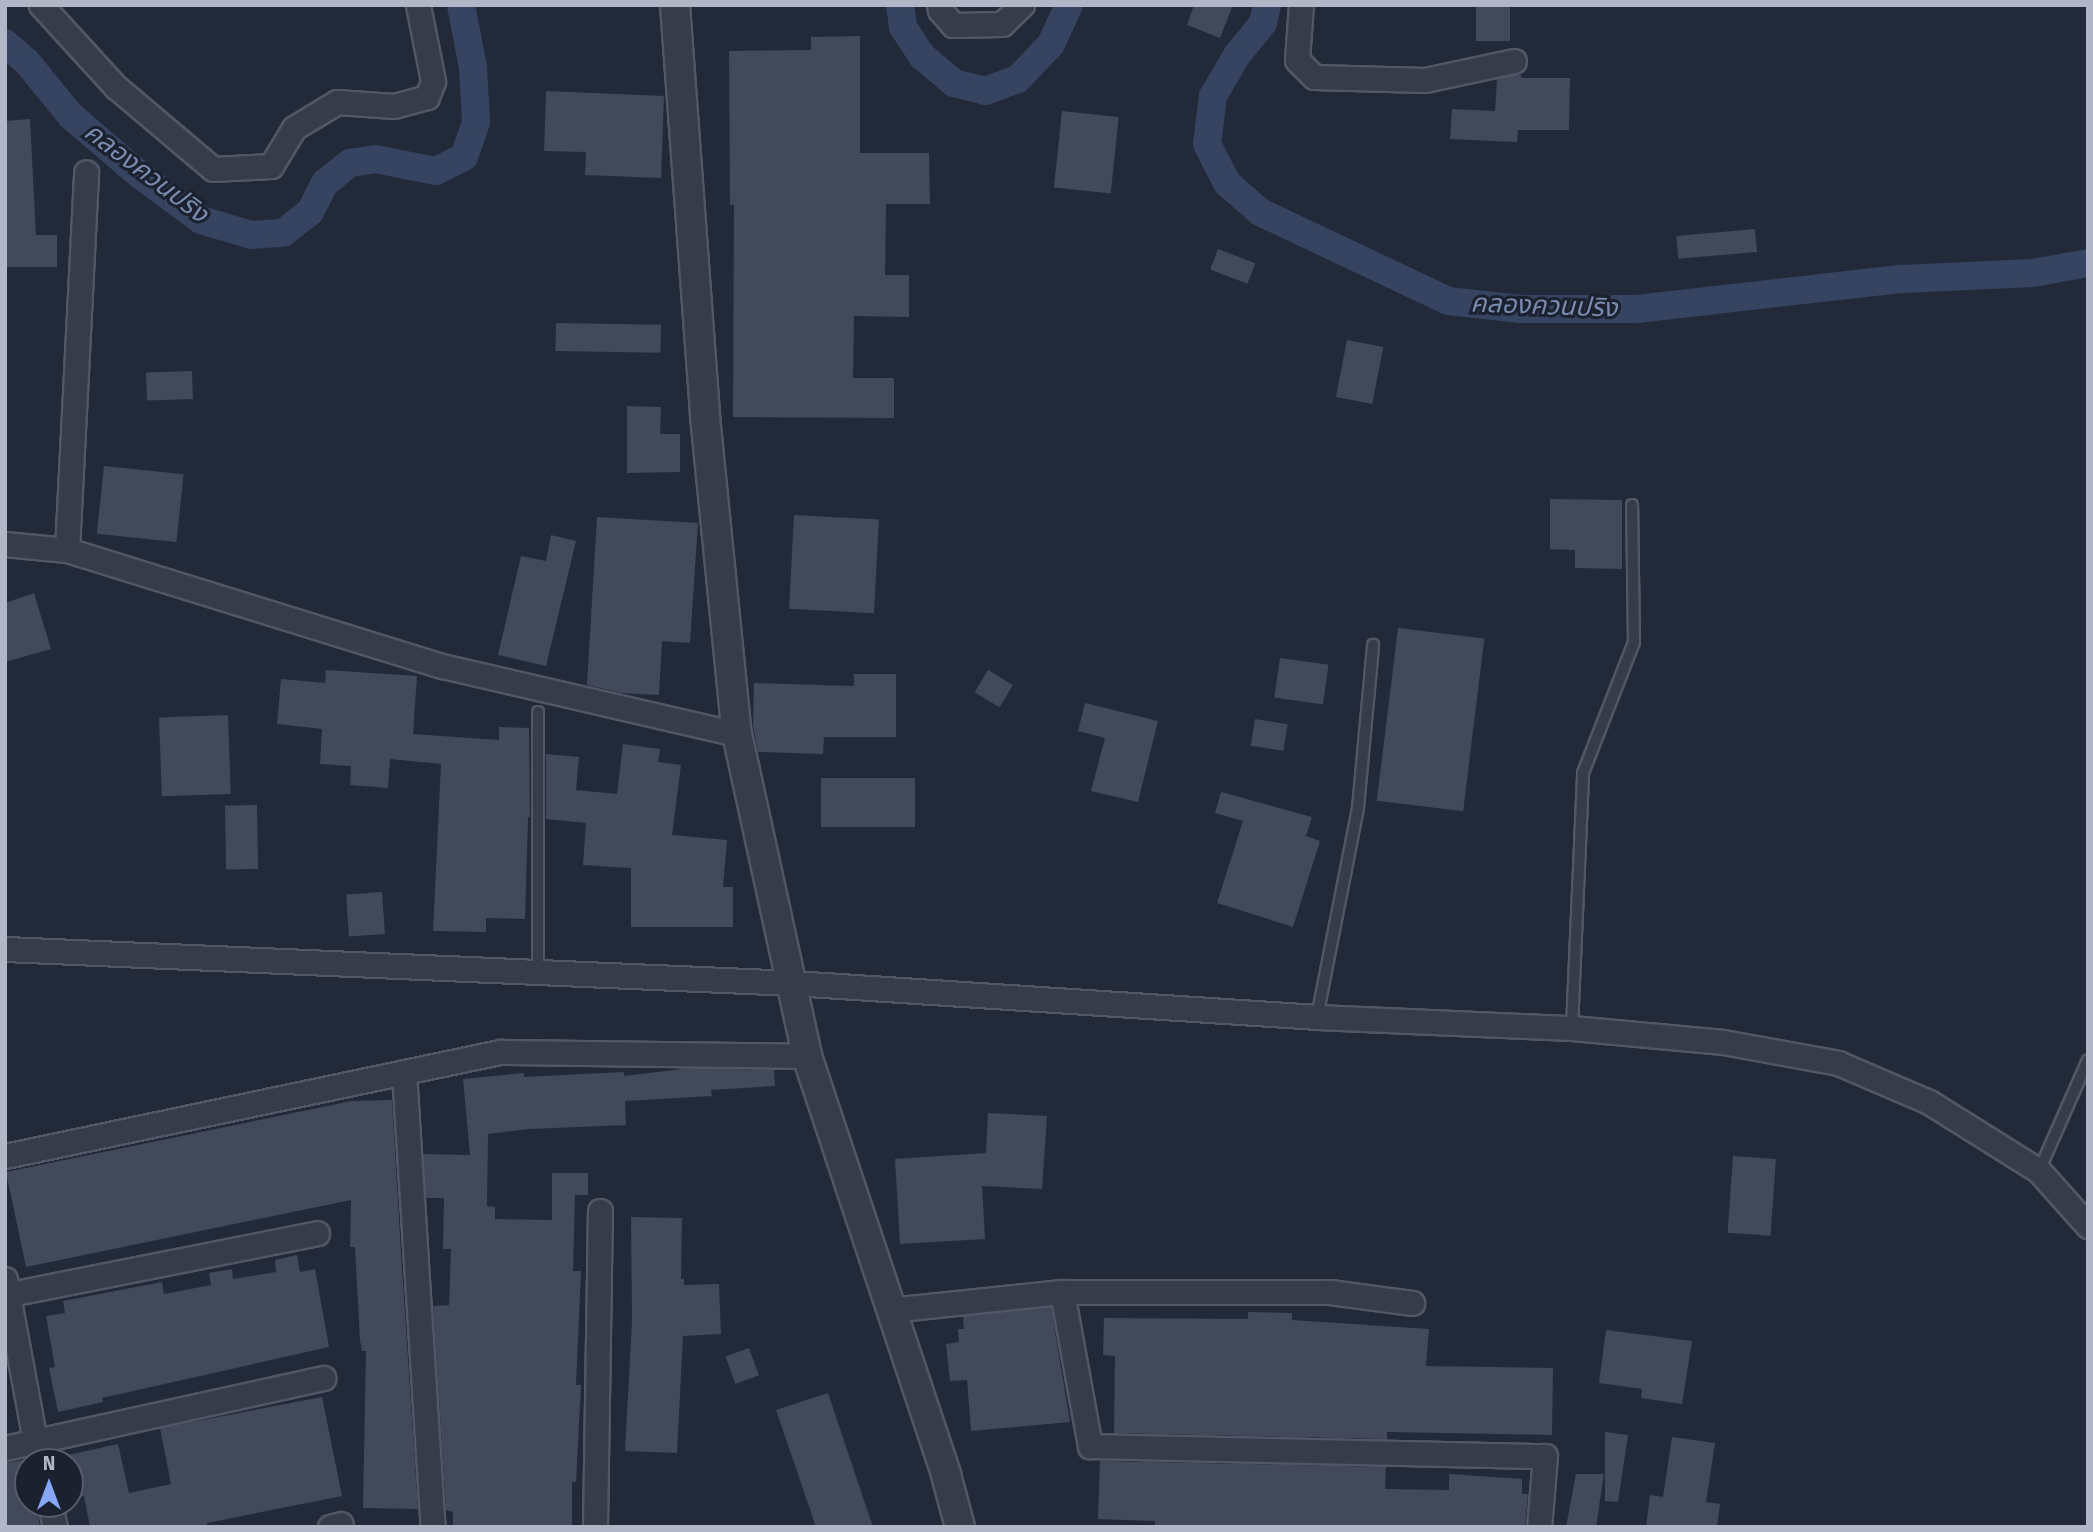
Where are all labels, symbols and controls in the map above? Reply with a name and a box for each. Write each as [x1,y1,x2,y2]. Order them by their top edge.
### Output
water label: คลองควนปริง [78,116,214,230]
water label: คลองควนปริง [1470,288,1618,324]
north arrow [14,1448,84,1518]
text: N [43,1452,55,1475]

